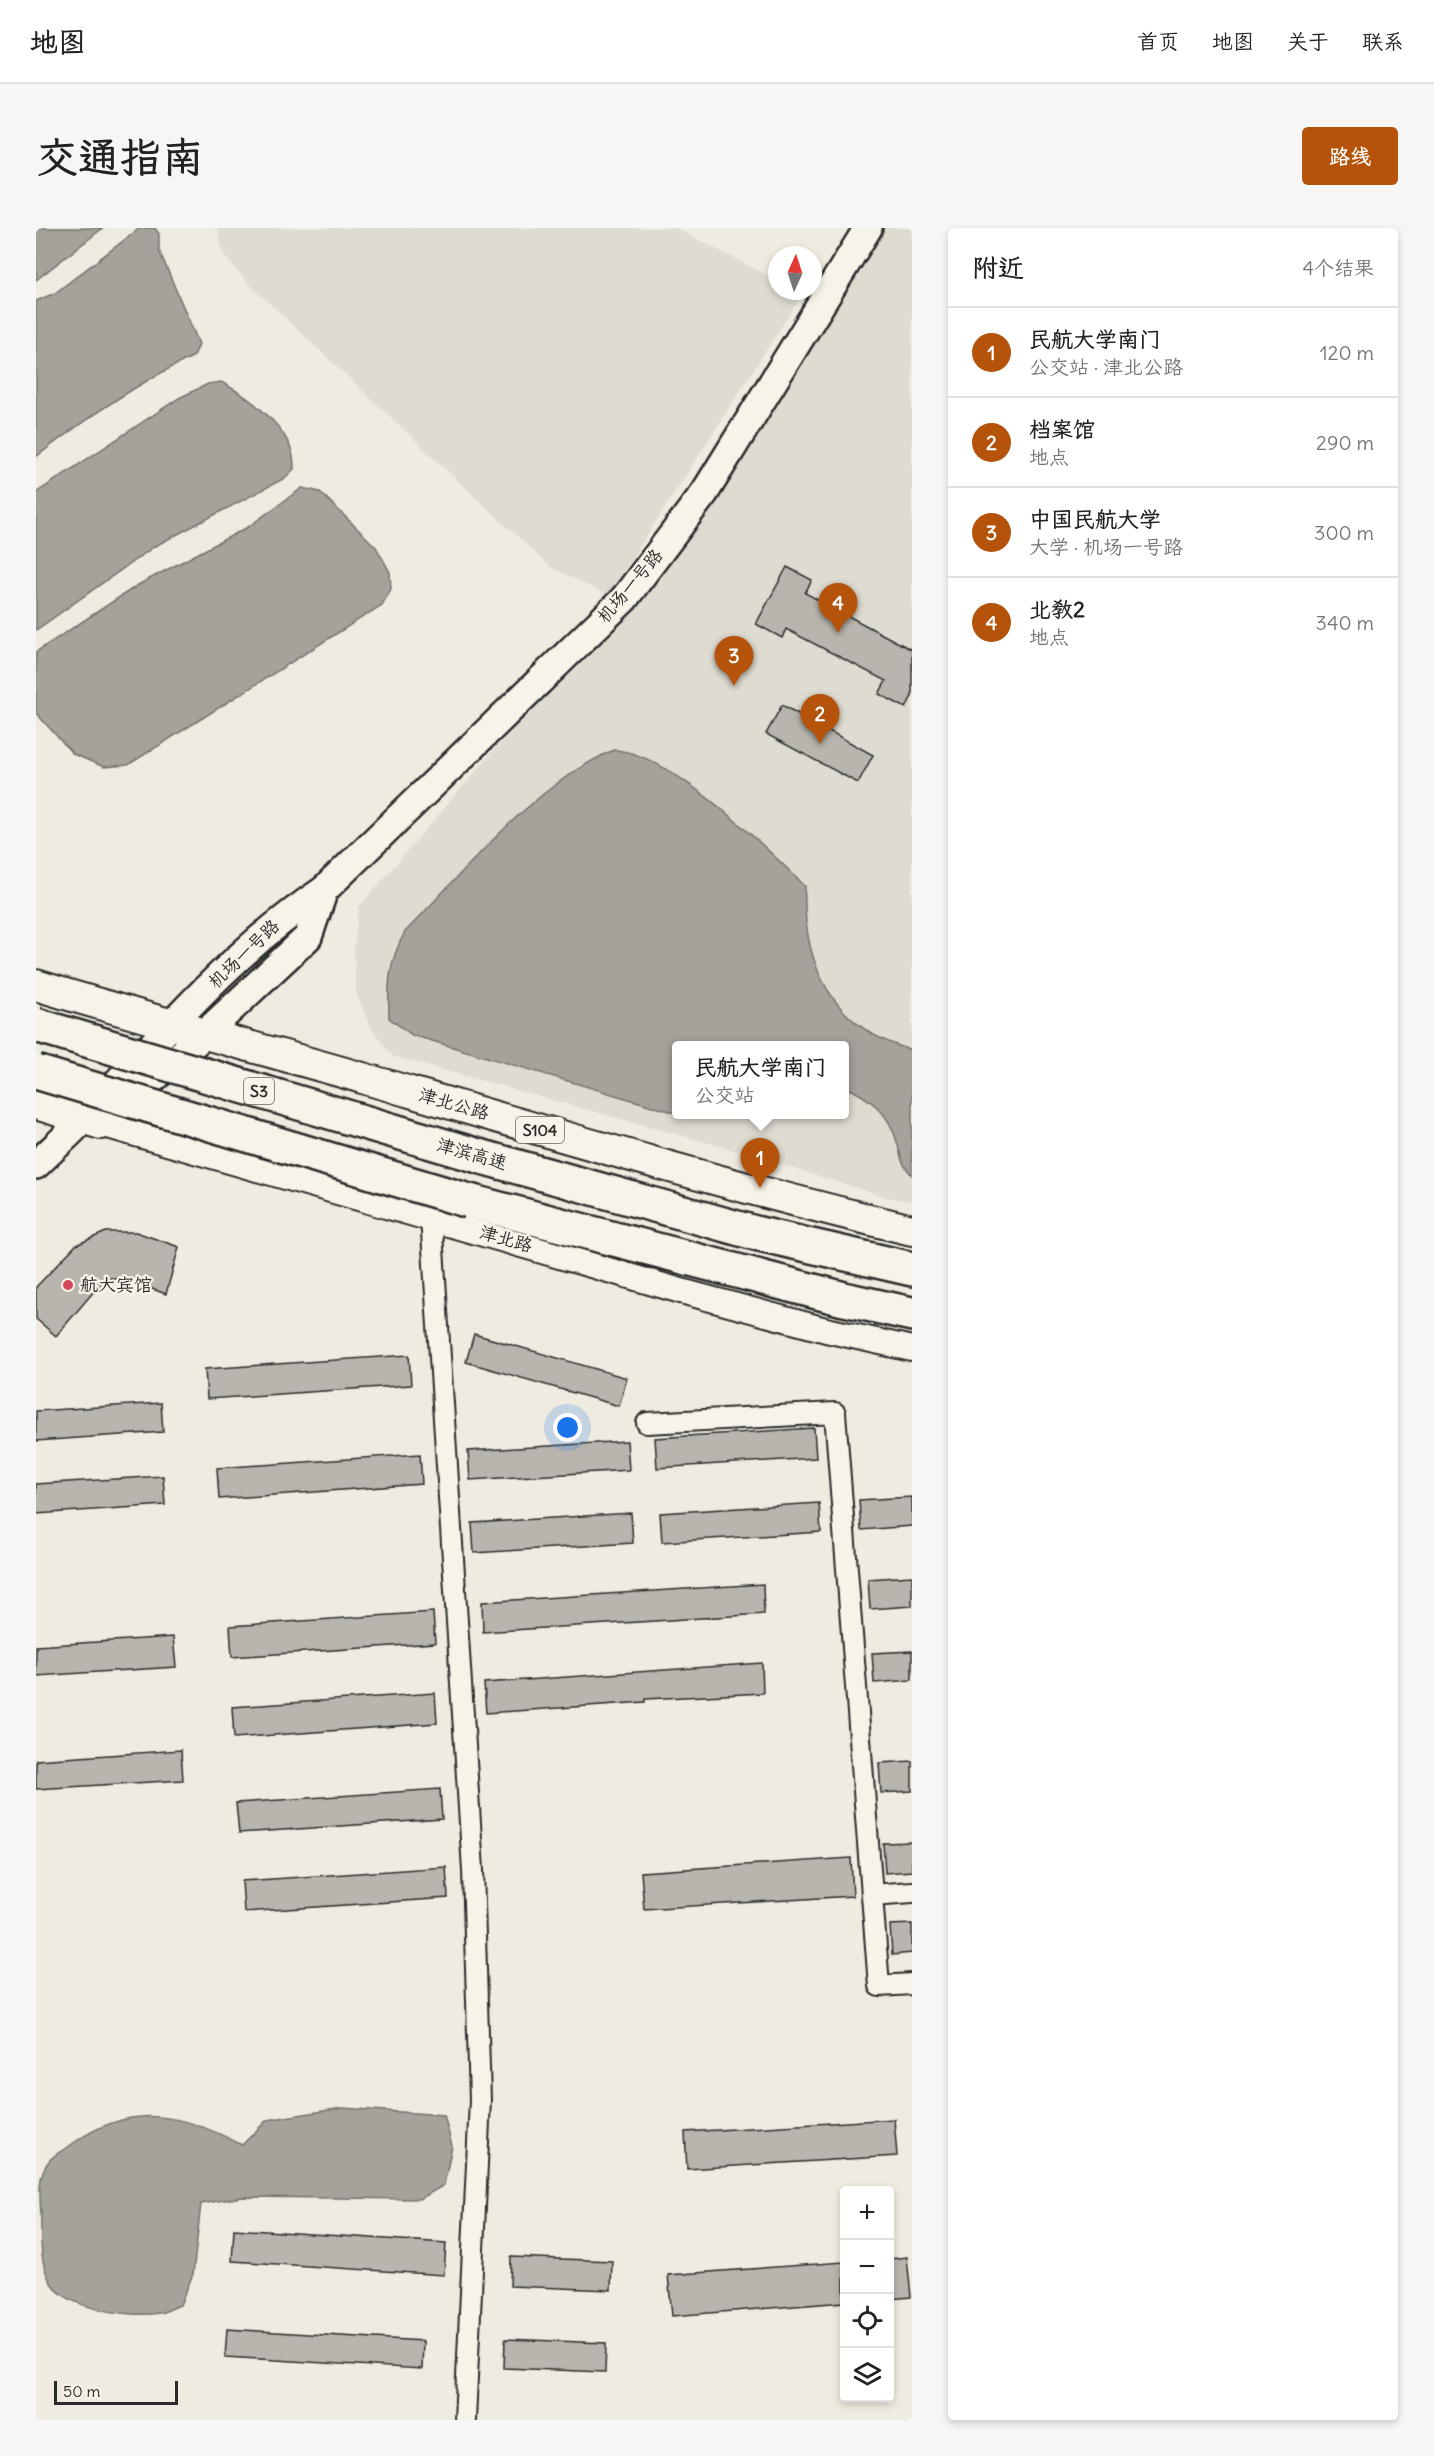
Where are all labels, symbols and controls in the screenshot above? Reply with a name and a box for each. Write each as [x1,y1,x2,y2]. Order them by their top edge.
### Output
text: 地图 [30,24,86,60]
text: 首页 [1137,28,1179,55]
text: 地图 [1212,28,1254,55]
text: 关于 [1287,28,1329,55]
text: 联系 [1362,28,1404,55]
button: 路线 [1302,127,1398,185]
text: 交通指南 [36,131,204,183]
north arrow [768,246,822,300]
text: 附近 [972,251,1024,284]
text: 4个结果 [1302,255,1374,280]
text: 民航大学南门 [1029,325,1161,353]
text: 1 [988,340,995,365]
text: 120 m [1320,340,1374,365]
text: 公交站 · 津北公路 [1029,354,1183,379]
text: 档案馆 [1029,415,1095,443]
text: 2 [986,430,997,455]
text: 290 m [1316,430,1374,455]
text: 地点 [1029,444,1069,469]
text: 中国民航大学 [1029,505,1161,533]
text: 3 [986,520,997,545]
text: 300 m [1314,520,1374,545]
text: 大学 · 机场一号路 [1029,534,1183,559]
street label: 机场一号路 [592,544,667,628]
pin: 4 [818,584,858,633]
text: 北教2 [1029,595,1085,623]
text: 4 [986,610,997,635]
text: 340 m [1316,610,1374,635]
text: 地点 [1029,624,1069,649]
pin: 3 [714,636,754,686]
pin: 2 [800,694,840,744]
street label: 机场一号路 [203,914,284,993]
popup [672,1041,849,1119]
text: 民航大学南门 [694,1053,827,1081]
road number: S3 [244,1078,274,1104]
text: 公交站 [694,1082,754,1107]
street label: 津北公路 [416,1083,492,1124]
road number: S104 [516,1117,564,1143]
street label: 津滨高速 [434,1133,510,1174]
pin: 1 [740,1138,780,1188]
street label: 津北路 [477,1220,535,1257]
place label: 航大宾馆 [80,1273,152,1296]
marker: 航大宾馆 [61,1278,75,1292]
your location [553,1413,582,1442]
map controls [840,2186,894,2402]
button: + [840,2186,894,2240]
button: − [840,2240,894,2294]
button: locate [840,2294,894,2348]
button: layers [840,2348,894,2402]
scale bar [54,2378,178,2406]
text: 50 m [63,2381,101,2401]

